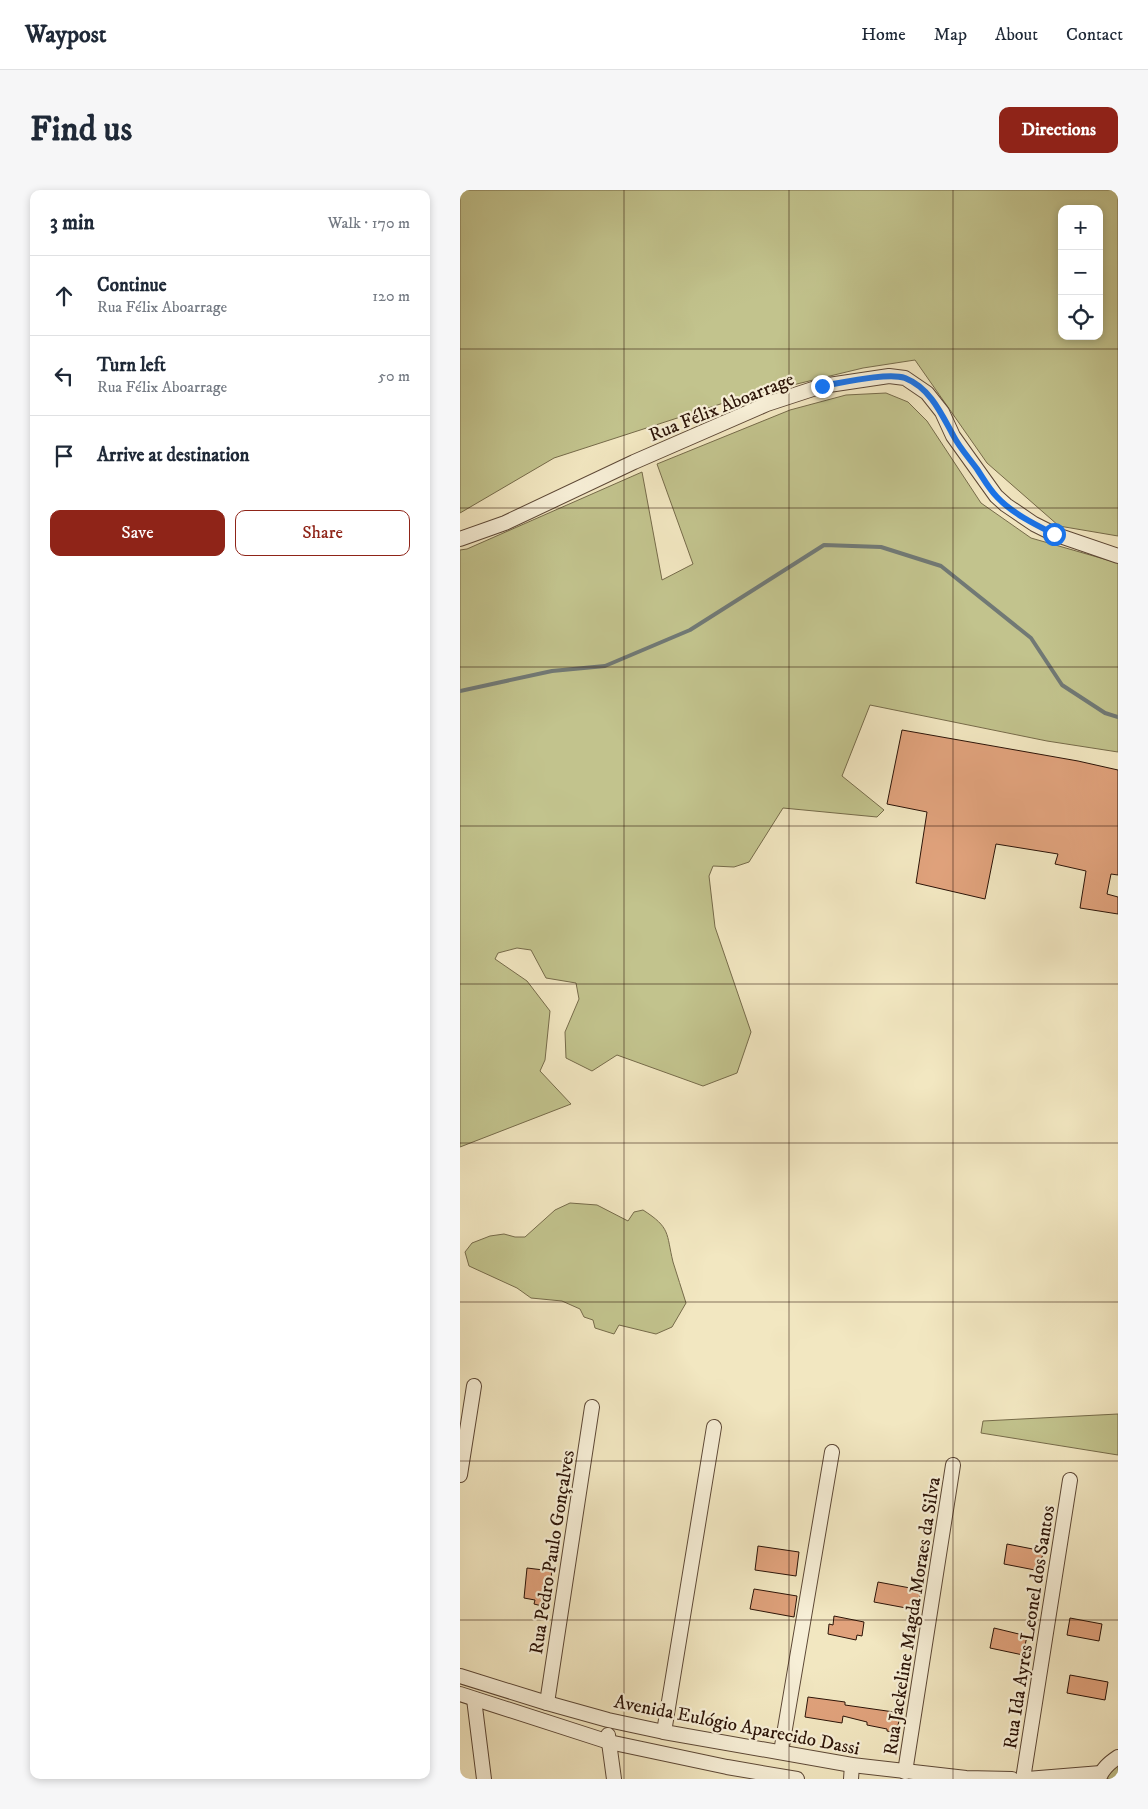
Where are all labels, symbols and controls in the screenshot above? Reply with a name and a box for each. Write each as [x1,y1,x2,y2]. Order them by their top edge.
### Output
text: Waypost [25,20,106,50]
text: Home [861,24,906,46]
text: Map [934,24,967,46]
text: About [995,24,1038,46]
text: Contact [1066,24,1123,46]
button: Directions [999,107,1118,153]
text: Find us [30,108,132,152]
map controls [1058,205,1103,340]
button: + [1058,205,1103,250]
text: 3 min [50,210,95,236]
text: Walk · 170 m [328,213,410,233]
button: − [1058,250,1103,295]
text: Continue [97,274,167,297]
icon: ahead [50,282,78,310]
text: 120 m [372,286,410,306]
button: locate [1058,295,1103,340]
text: Rua Félix Aboarrage [97,297,227,317]
text: Turn left [97,354,166,377]
icon: left [50,362,78,390]
text: 50 m [378,366,410,386]
street label: Rua Félix Aboarrage [646,368,798,447]
route end [811,375,834,398]
text: Rua Félix Aboarrage [97,377,227,397]
icon: arrive [50,442,78,470]
text: Arrive at destination [97,444,249,467]
button: Save [50,510,225,556]
button: Share [235,510,410,556]
route start [1043,523,1066,546]
street label: Rua Pedro Paulo Gonçalves [525,1448,580,1656]
street label: Rua Jackeline Magda Moraes da Silva [879,1475,946,1757]
street label: Rua Ida Ayres Leonel dos Santos [999,1504,1060,1751]
street label: Avenida Eulógio Aparecido Dassi [612,1690,862,1761]

